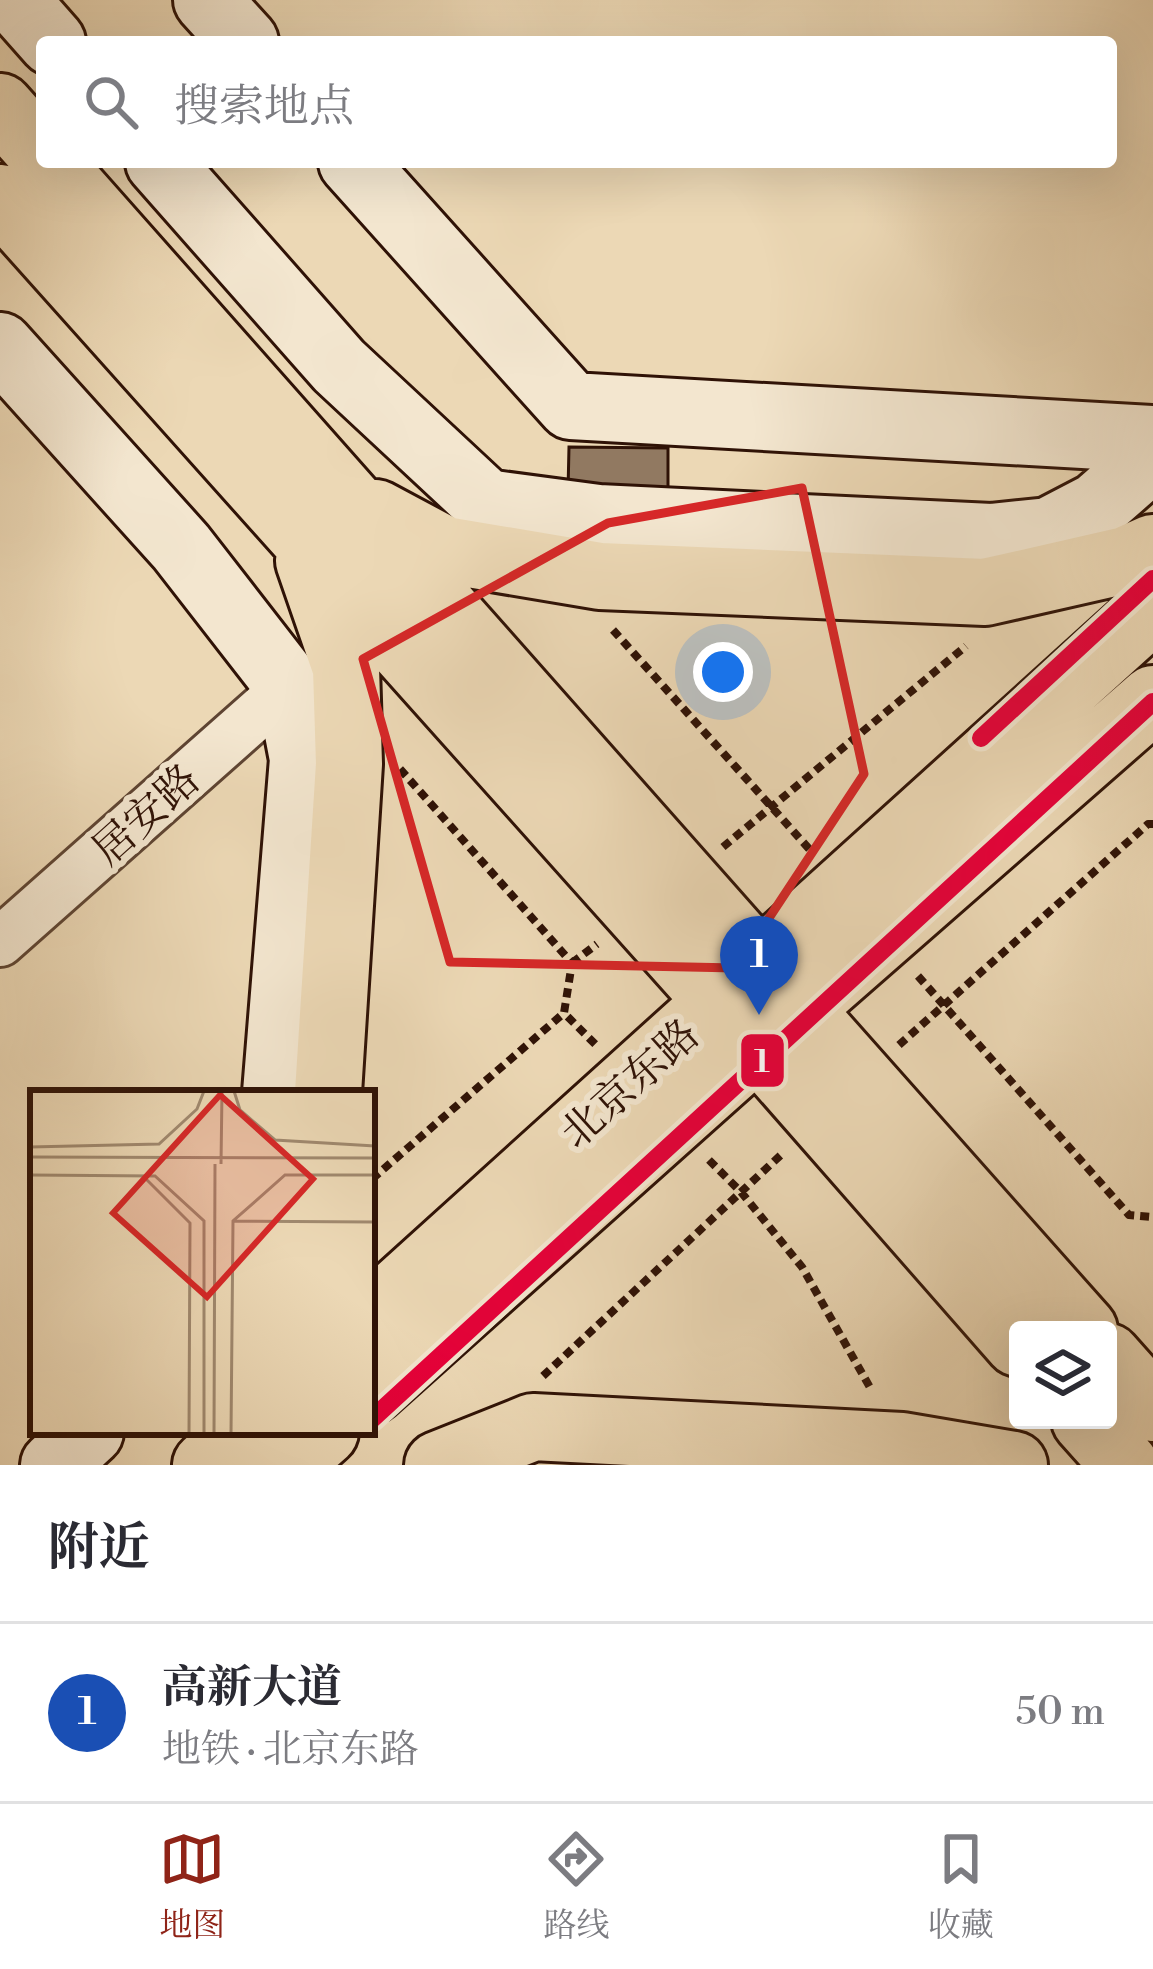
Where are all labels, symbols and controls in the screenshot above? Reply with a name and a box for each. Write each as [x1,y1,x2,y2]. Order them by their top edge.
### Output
search box [36,36,1117,168]
icon: search [78,69,144,135]
text: 搜索地点 [174,79,354,136]
your location [693,642,753,702]
street label: 居安路 [82,754,211,878]
pin: 1 [720,916,798,1015]
street label: 北京东路 [551,1009,711,1161]
line badge: 1 [739,1032,786,1089]
text: 1 [754,1042,770,1083]
inset map [30,1090,375,1435]
map controls [1009,1321,1117,1429]
button: layers [1009,1321,1117,1429]
text: 附近 [48,1517,150,1581]
text: 高新大道 [162,1660,342,1717]
text: 1 [78,1688,96,1737]
text: 50 m [1015,1688,1105,1737]
text: 地铁 · 北京东路 [162,1726,419,1775]
tab: 地图 [159,1826,225,1947]
tab: 路线 [543,1826,609,1947]
tab: 收藏 [928,1826,994,1947]

